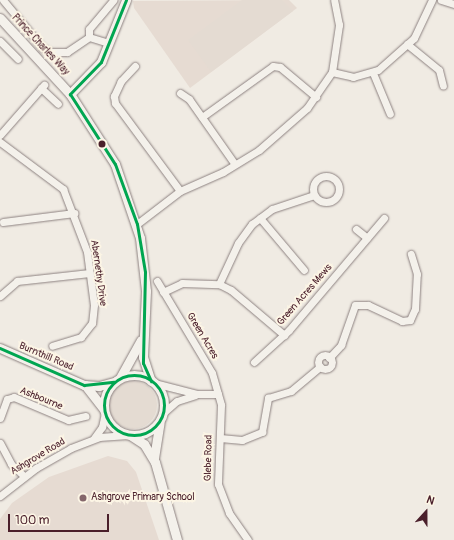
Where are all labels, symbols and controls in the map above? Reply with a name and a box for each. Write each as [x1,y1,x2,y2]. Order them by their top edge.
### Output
street label: Prince Charles Way [9,12,71,78]
unlabelled marker [97,139,107,149]
street label: Abernethy Drive [87,239,109,307]
street label: Green Acres Mews [275,262,335,328]
street label: Green Acres [184,311,220,361]
street label: Burnthill Road [17,340,75,374]
street label: Ashbourne [18,385,64,413]
street label: Glebe Road [203,435,215,481]
street label: Ashgrove Road [8,436,68,478]
place label: Ashgrove Primary School [91,492,195,504]
north arrow [406,492,446,532]
marker: Ashgrove Primary School [78,493,88,503]
text: N [425,493,436,508]
scale bar [10,506,111,532]
text: 100 m [15,513,49,528]

